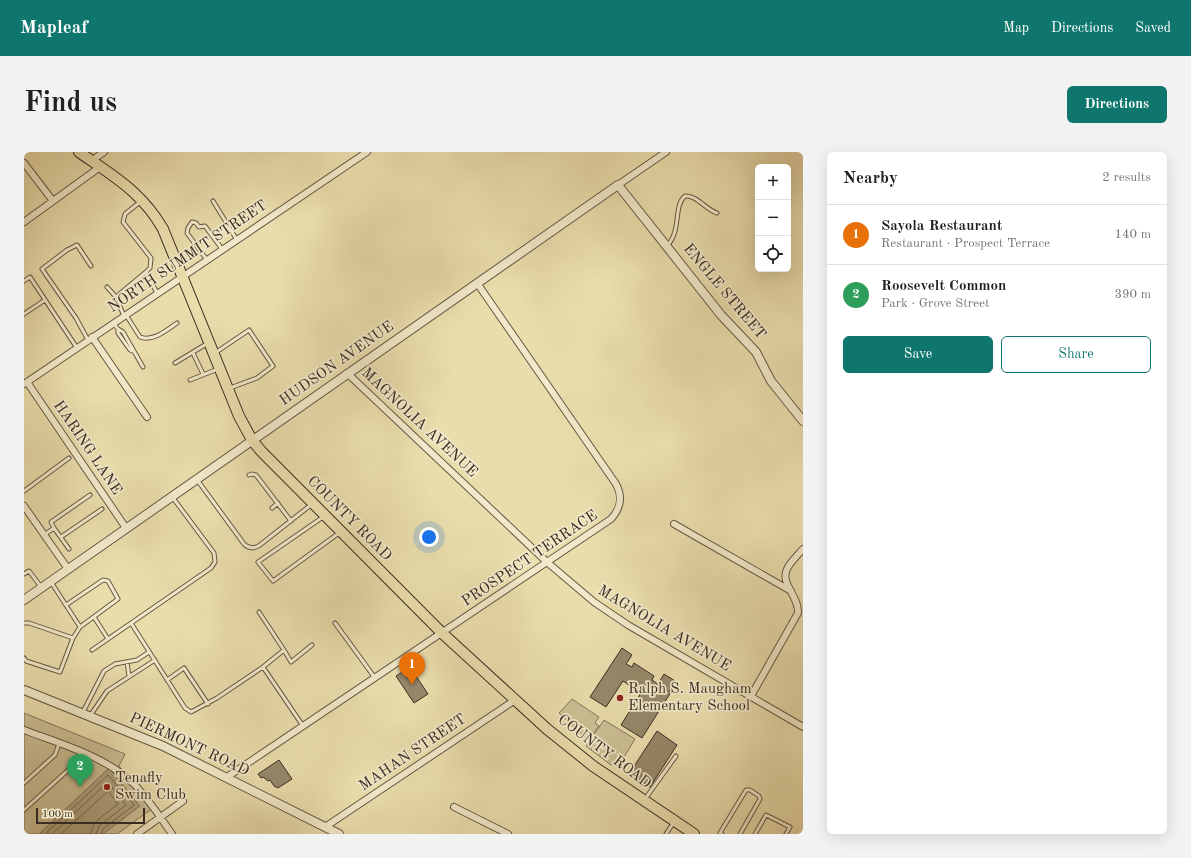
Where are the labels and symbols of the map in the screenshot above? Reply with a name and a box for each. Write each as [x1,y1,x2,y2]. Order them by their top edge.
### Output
street label: NORTH SUMMIT STREET [106,198,270,316]
street label: ENGLE STREET [680,241,768,343]
street label: HUDSON AVENUE [277,319,397,409]
street label: MAGNOLIA AVENUE [358,366,480,480]
street label: HARING LANE [50,398,124,498]
street label: COUNTY ROAD [304,474,394,564]
street label: PROSPECT TERRACE [460,508,600,610]
your location [419,527,439,547]
street label: MAGNOLIA AVENUE [595,583,733,675]
pin: 1 [399,652,425,685]
place label: Ralph S. Maugham Elementary School [628,682,752,714]
marker: Ralph S. Maugham Elementary School [615,693,625,703]
street label: PIERMONT ROAD [127,711,251,779]
street label: MAHAN STREET [357,712,469,794]
street label: COUNTY ROAD [554,712,654,792]
pin: 2 [67,754,93,787]
place label: Tenafly Swim Club [115,771,186,803]
marker: Tenafly Swim Club [102,782,112,792]
scale bar [36,806,145,825]

